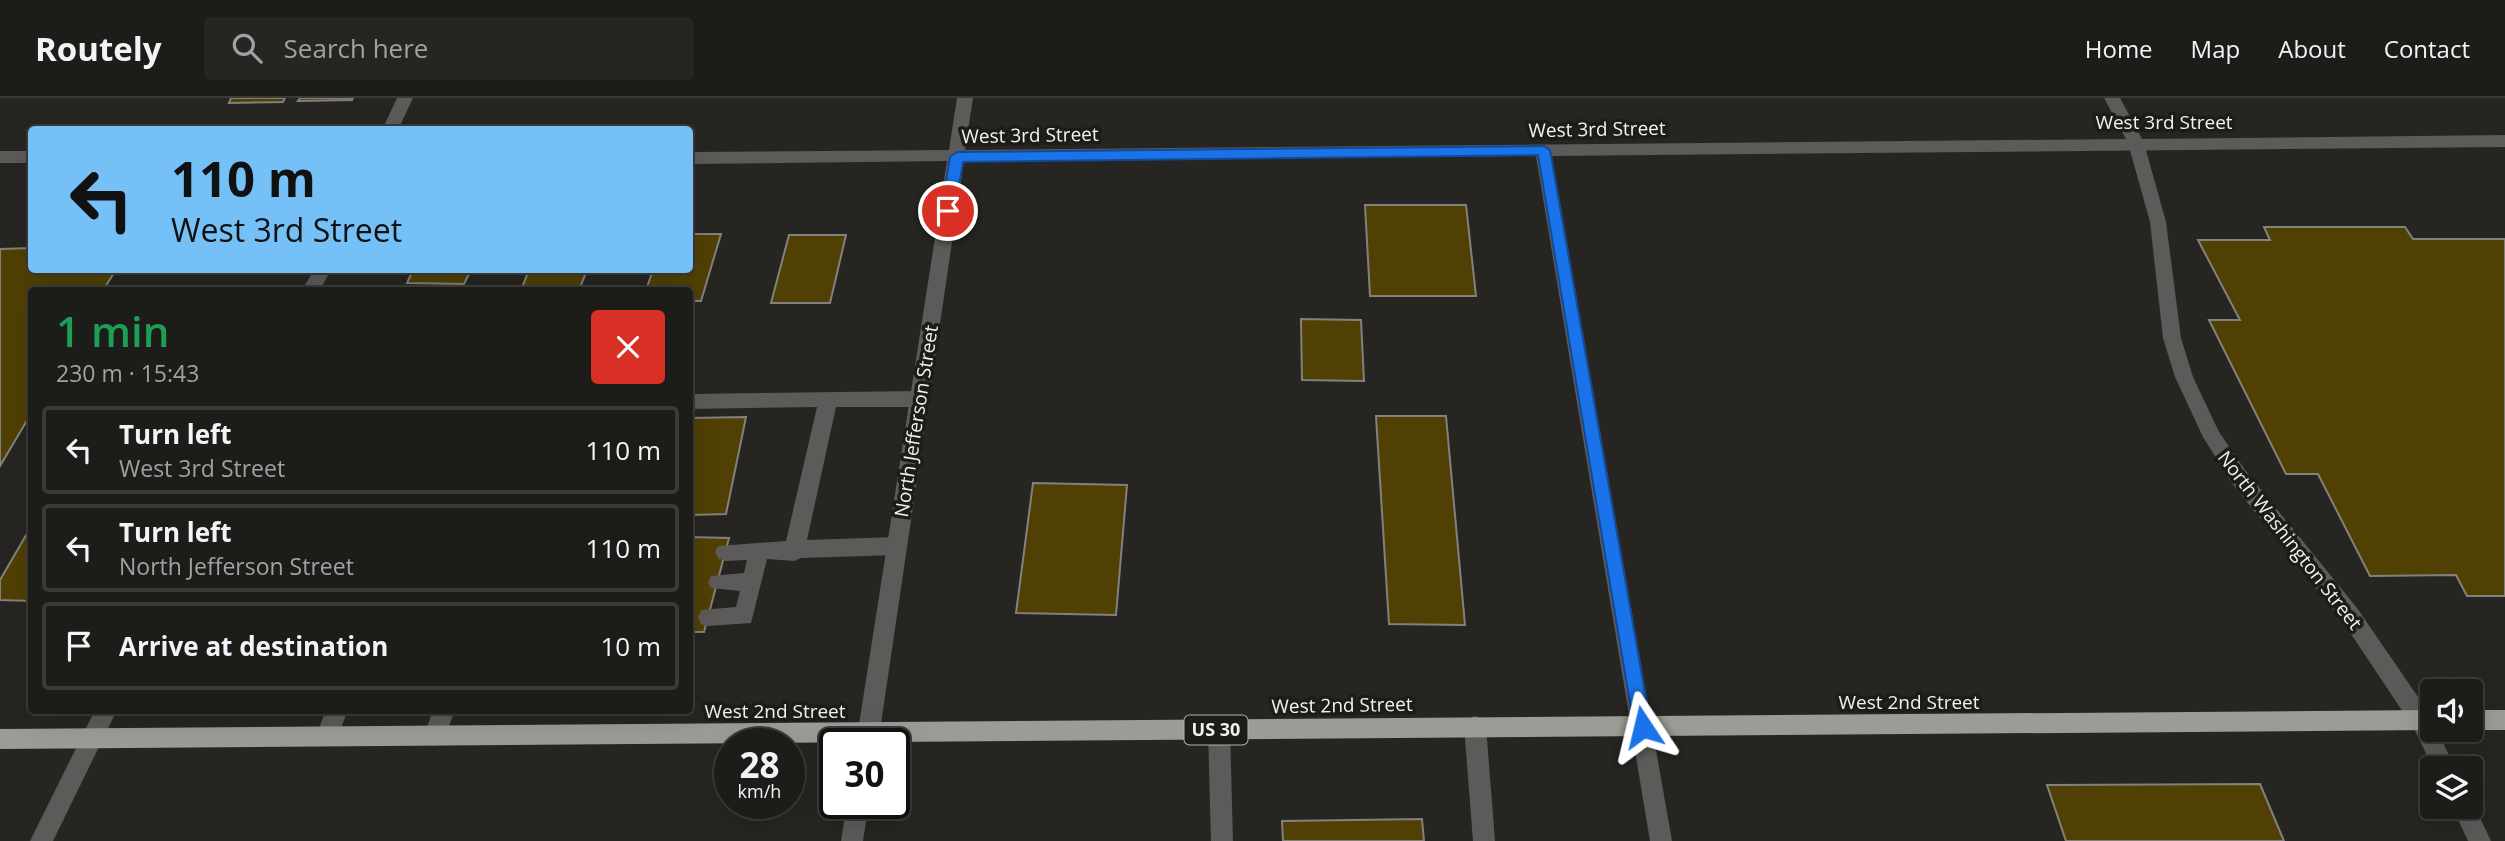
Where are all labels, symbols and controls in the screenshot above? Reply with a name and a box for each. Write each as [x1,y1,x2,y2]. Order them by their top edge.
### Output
search box [204,17,694,80]
text: Routely [35,26,162,71]
icon: search [228,29,266,67]
text: Search here [284,30,428,66]
text: Home [2085,32,2153,65]
text: Map [2191,32,2240,65]
text: About [2278,32,2346,65]
text: Contact [2384,32,2470,65]
street label: West 3rd Street [2095,109,2233,135]
street label: West 3rd Street [1528,115,1666,143]
street label: West 3rd Street [961,121,1099,149]
text: 110 m [171,145,316,211]
icon: left [56,154,147,245]
pin [918,181,978,241]
icon: arrive [929,192,967,230]
text: West 3rd Street [171,208,402,251]
text: 1 min [56,302,169,359]
button: close [591,310,665,384]
street label: North Jefferson Street [888,323,944,519]
text: 230 m · 15:43 [56,357,199,389]
text: Turn left [119,416,231,452]
icon: left [60,431,98,469]
text: 110 m [586,432,661,468]
street label: North Washington Street [2212,445,2368,635]
text: West 3rd Street [119,452,285,484]
text: Turn left [119,514,231,550]
icon: left [60,529,98,567]
text: 110 m [586,530,661,566]
text: North Jefferson Street [119,550,354,582]
icon: arrive [60,627,98,665]
text: Arrive at destination [119,628,388,664]
text: 10 m [600,628,661,664]
map controls [2420,679,2483,819]
button: sound [2420,679,2483,742]
street label: West 2nd Street [1838,689,1980,715]
position arrow [1606,690,1680,764]
street label: West 2nd Street [1271,691,1413,719]
street label: West 2nd Street [704,698,846,724]
road number: US 30 [1184,716,1248,744]
speed limit sign: 30 [819,728,910,819]
text: 28 [739,741,780,788]
button: layers [2420,756,2483,819]
text: km/h [738,779,781,803]

